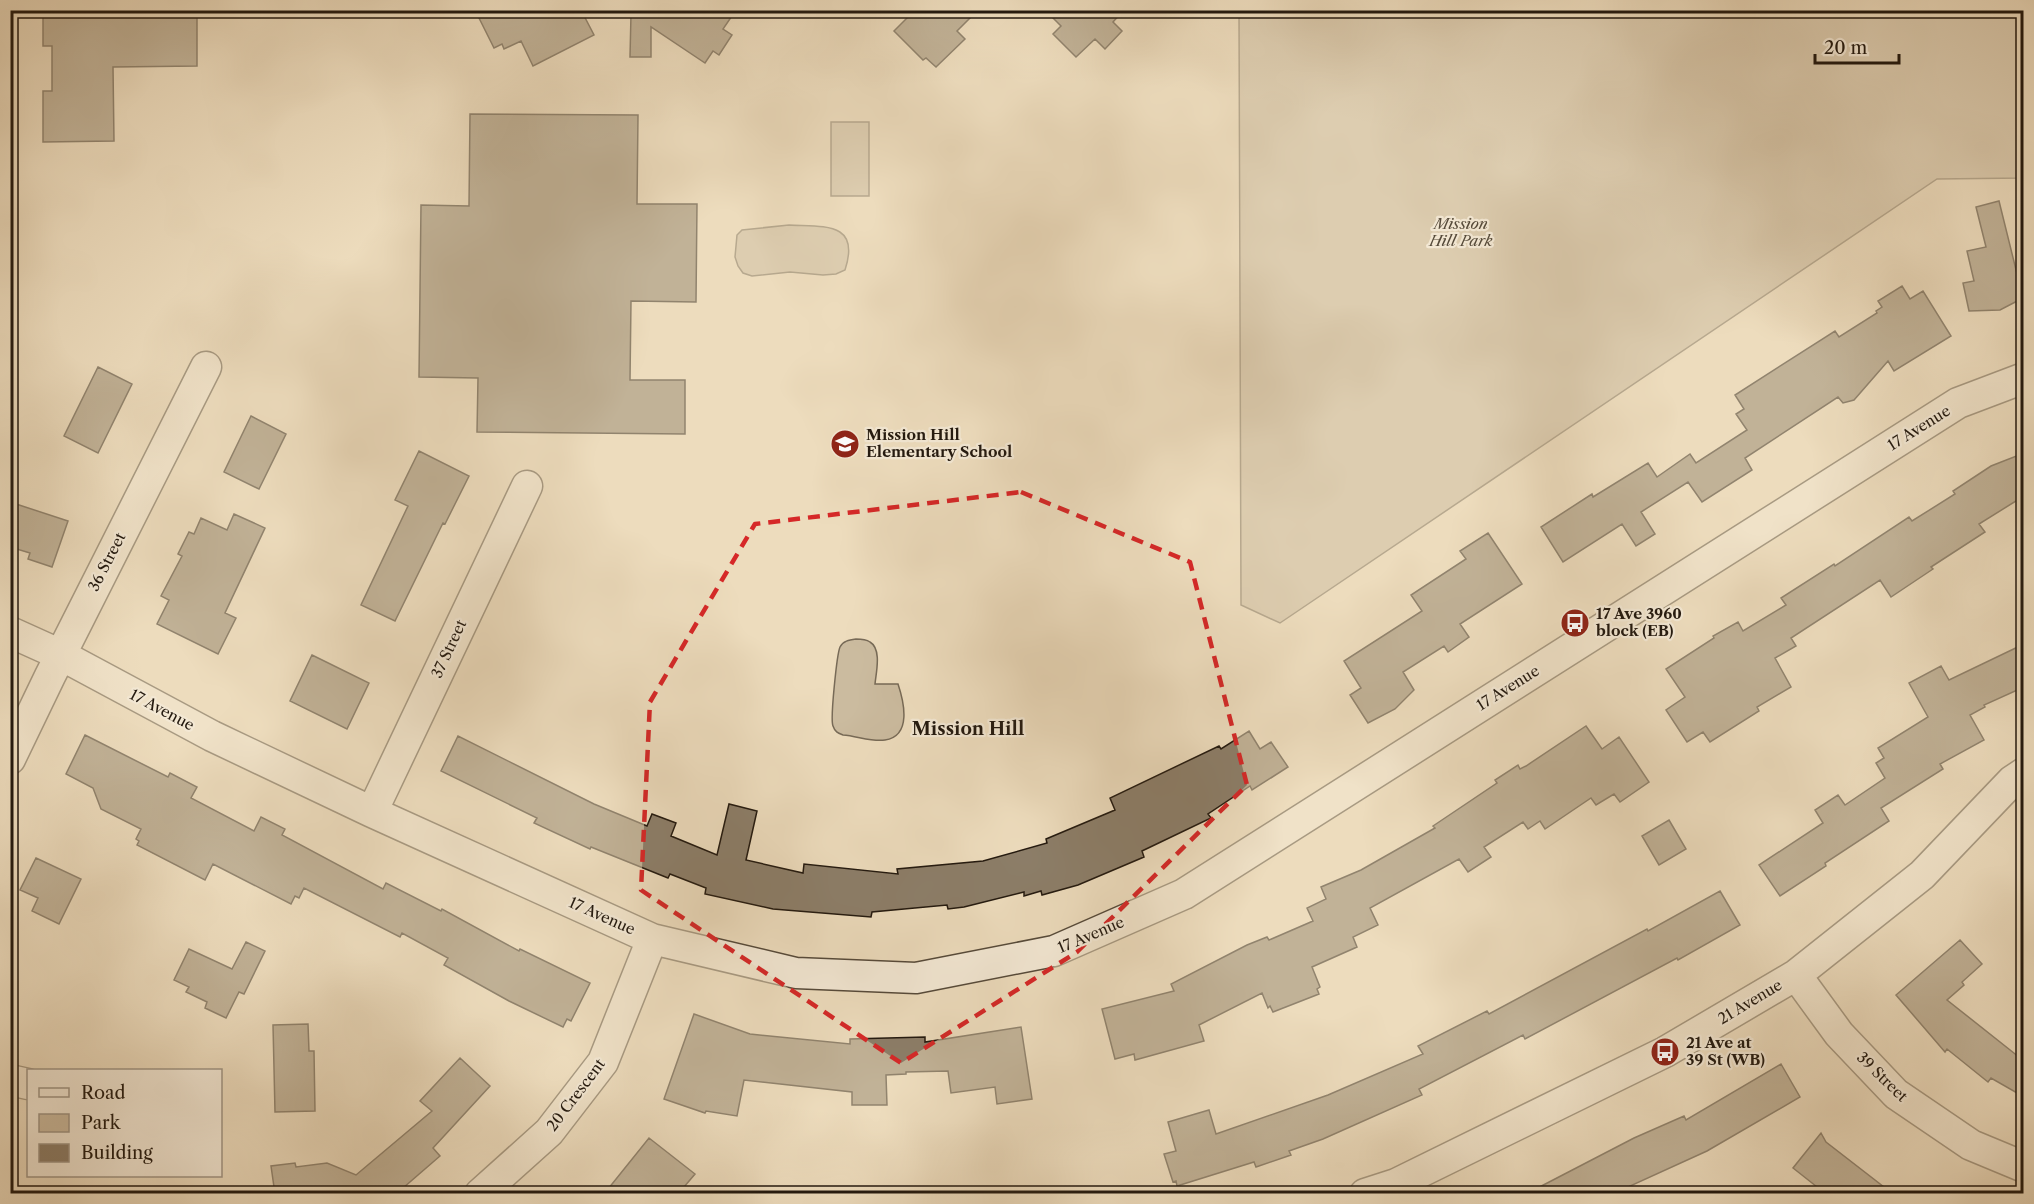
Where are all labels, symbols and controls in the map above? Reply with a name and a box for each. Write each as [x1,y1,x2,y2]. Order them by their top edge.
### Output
scale bar [1815,27,1899,65]
text: 20 m [1824,37,1868,59]
park label: Mission Hill Park [1428,214,1493,250]
street label: 17 Avenue [1884,401,1954,454]
place label: Mission Hill Elementary School [866,425,1012,461]
school or university icon: Mission Hill Elementary School [829,428,861,460]
street label: 36 Street [84,529,130,594]
place label: 17 Ave 3960 block (EB) [1595,604,1682,640]
bus stop icon: 17 Ave 3960 block (EB) [1559,607,1591,639]
street label: 37 Street [427,616,471,681]
street label: 17 Avenue [1473,661,1543,714]
street label: 17 Avenue [127,685,198,734]
district label: Mission Hill [912,718,1024,740]
street label: 17 Avenue [566,893,638,939]
street label: 17 Avenue [1055,912,1127,957]
street label: 21 Avenue [1714,975,1785,1028]
place label: 21 Ave at 39 St (WB) [1686,1033,1765,1069]
bus stop icon: 21 Ave at 39 St (WB) [1649,1036,1681,1068]
street label: 39 Street [1853,1048,1912,1106]
street label: 20 Crescent [542,1054,609,1135]
legend [27,1069,222,1177]
text: Road [81,1082,126,1104]
text: Park [81,1112,122,1134]
text: Building [81,1142,153,1164]

